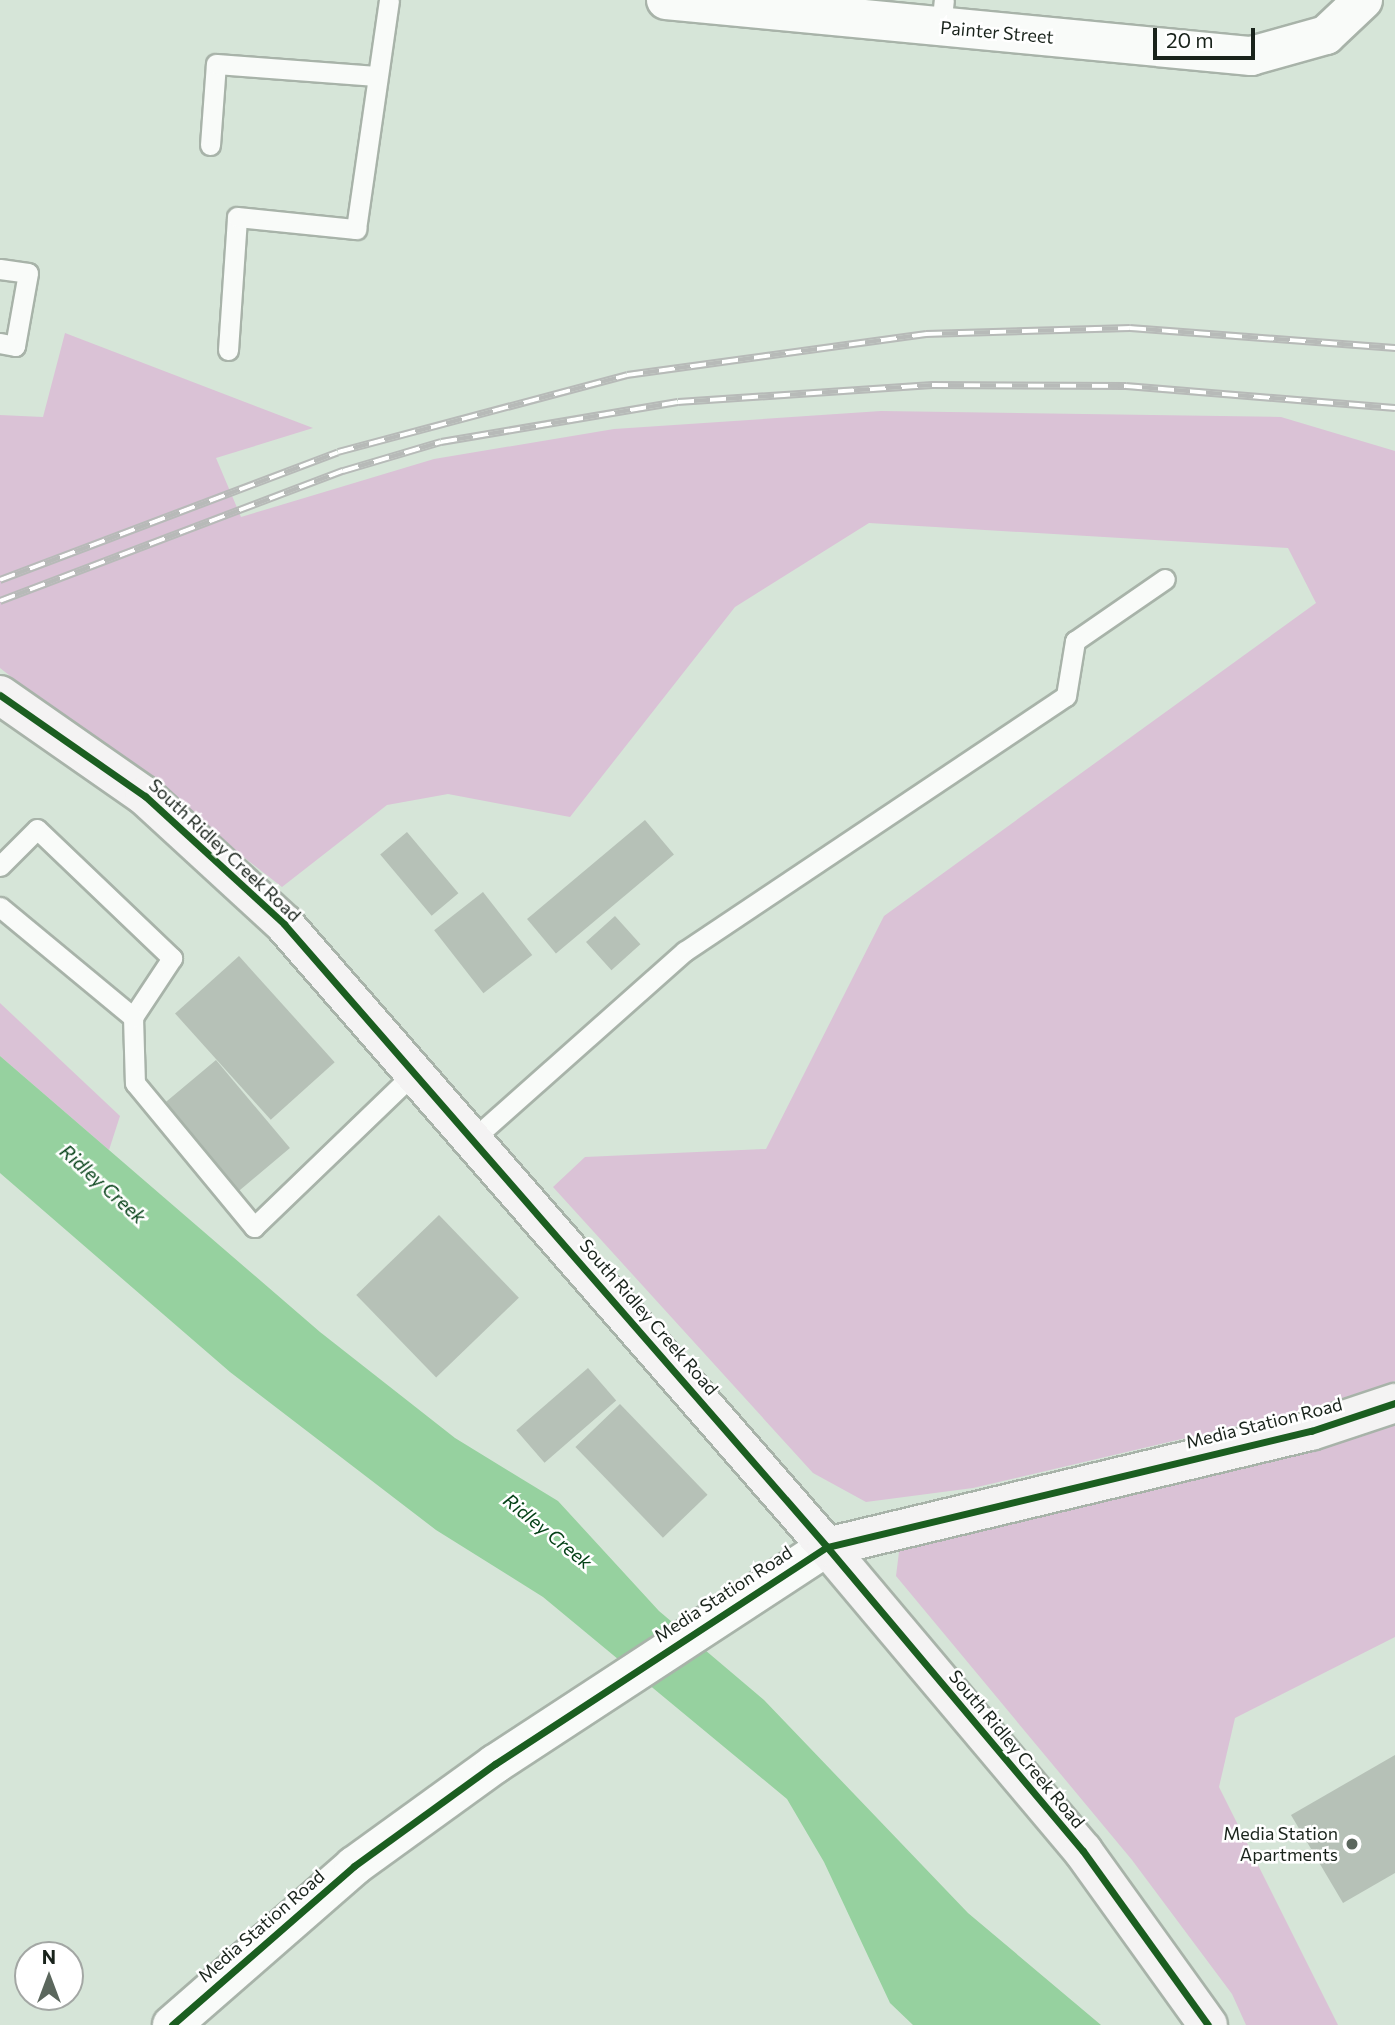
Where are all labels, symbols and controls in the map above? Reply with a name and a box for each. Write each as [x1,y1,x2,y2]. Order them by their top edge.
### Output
scale bar [1157,14,1258,58]
street label: Painter Street [939,16,1055,48]
text: 20 m [1166,27,1214,52]
street label: South Ridley Creek Road [145,774,305,926]
water label: Ridley Creek [56,1140,150,1228]
street label: South Ridley Creek Road [575,1235,723,1399]
street label: Media Station Road [1184,1393,1344,1453]
water label: Ridley Creek [499,1488,597,1574]
street label: Media Station Road [650,1541,796,1647]
street label: South Ridley Creek Road [945,1666,1089,1832]
place label: Media Station Apartments [1223,1823,1338,1866]
marker: Media Station Apartments [1344,1836,1360,1852]
street label: Media Station Road [193,1865,329,1987]
north arrow [14,1941,84,2011]
text: N [42,1945,56,1968]

